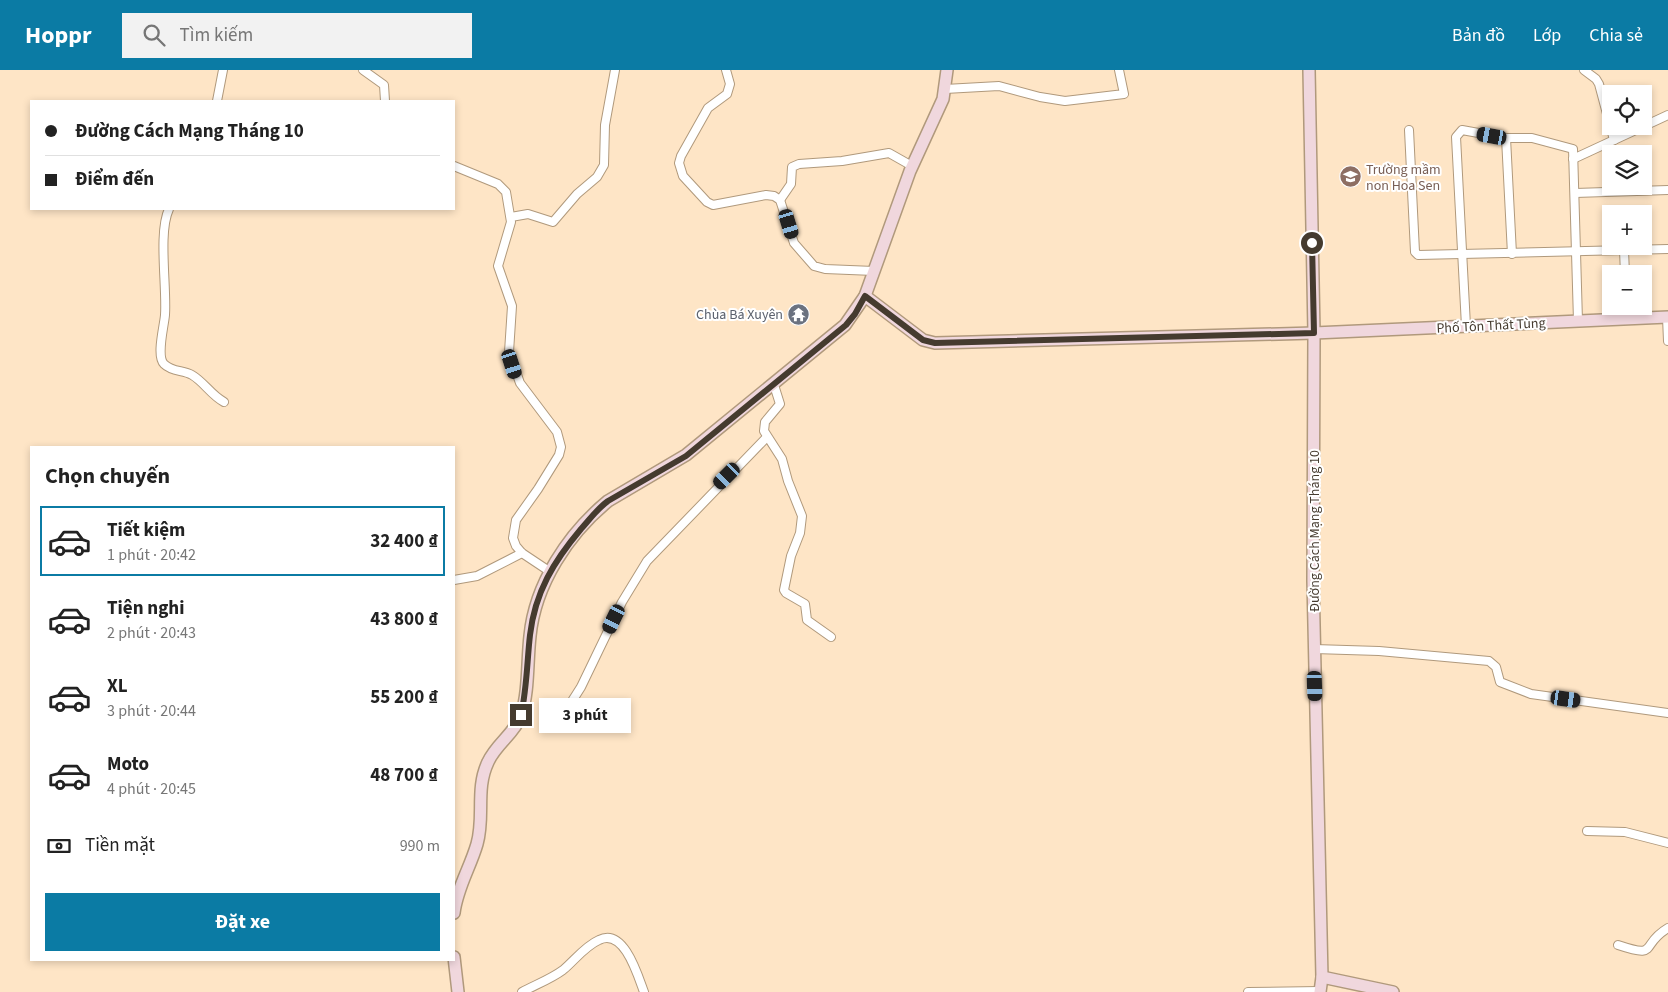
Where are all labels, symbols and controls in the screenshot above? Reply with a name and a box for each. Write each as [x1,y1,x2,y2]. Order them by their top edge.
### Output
search box [122,13,472,58]
text: Hoppr [25,18,92,53]
icon: search [140,21,168,49]
text: Tìm kiếm [180,22,253,49]
text: Bản đồ [1452,23,1505,48]
text: Lớp [1533,23,1561,48]
text: Chia sẻ [1589,23,1643,48]
map controls [1602,85,1652,315]
button: locate [1602,85,1652,135]
text: Đường Cách Mạng Tháng 10 [75,118,304,145]
car [1475,126,1508,146]
button: layers [1602,145,1652,195]
place label: Trường mầm non Hoa Sen [1366,160,1441,196]
school or university icon: Trường mầm non Hoa Sen [1338,165,1362,189]
text: Điểm đến [75,166,154,193]
button: + [1602,205,1652,255]
car [777,207,800,241]
route start [1301,232,1323,254]
button: − [1602,265,1652,315]
temple icon: Chùa Bá Xuyên [787,302,811,326]
place label: Chùa Bá Xuyên [696,305,783,325]
street label: Phố Tôn Thất Tùng [1436,313,1546,339]
car [500,347,523,381]
street label: Đường Cách Mạng Tháng 10 [1305,450,1325,612]
text: Chọn chuyến [45,460,170,492]
car [711,460,742,492]
text: Tiết kiệm [107,517,185,544]
icon: car [47,519,92,564]
text: 32 400 ₫ [370,528,438,555]
text: 1 phút · 20:42 [107,544,196,566]
text: Tiện nghi [107,595,184,622]
icon: car [47,597,92,642]
car [600,602,627,636]
text: 43 800 ₫ [370,606,438,633]
text: 2 phút · 20:43 [107,622,196,644]
car [1306,671,1323,701]
text: XL [107,673,128,700]
icon: car [47,675,92,720]
text: 55 200 ₫ [370,684,438,711]
car [1550,689,1581,709]
callout: 3 phút [538,698,631,732]
text: 3 phút · 20:44 [107,700,196,722]
route end [510,704,532,726]
text: 3 phút [562,704,608,726]
text: Moto [107,751,149,778]
icon: car [47,753,92,798]
text: 48 700 ₫ [370,762,438,789]
text: 4 phút · 20:45 [107,778,196,800]
icon: cash [45,832,73,860]
text: Tiền mặt [85,832,155,859]
text: 990 m [400,835,440,857]
button: Đặt xe [45,893,440,951]

